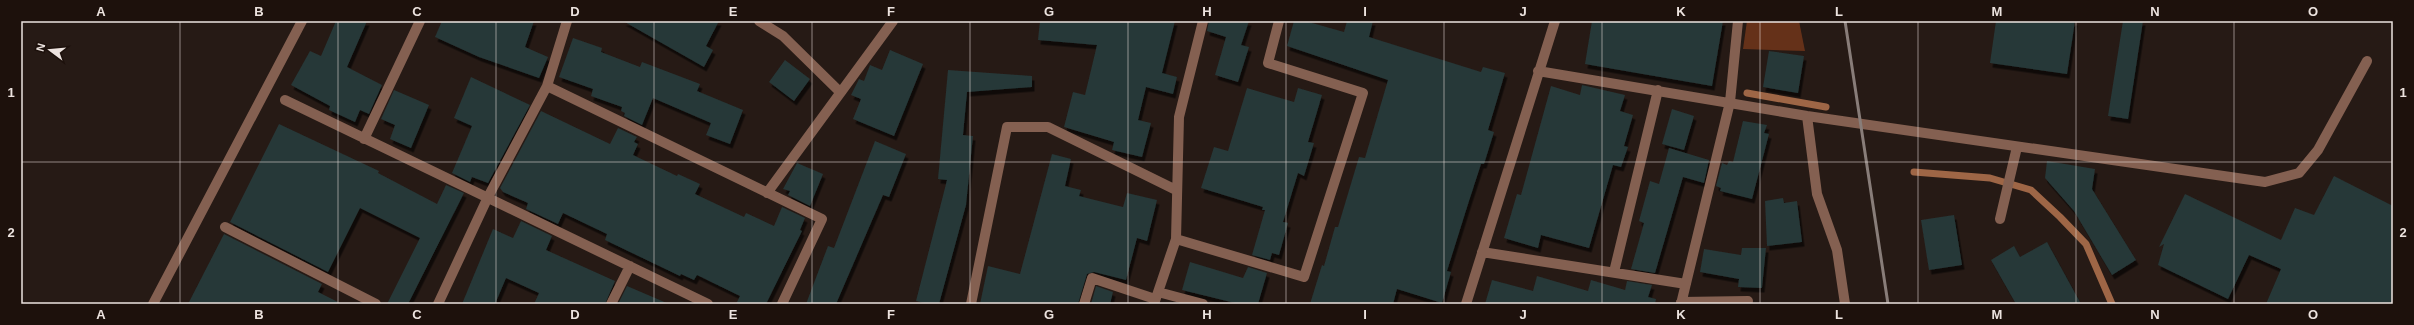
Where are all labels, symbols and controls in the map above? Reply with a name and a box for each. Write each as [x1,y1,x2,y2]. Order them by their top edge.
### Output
text: A [96,4,106,19]
text: B [254,4,264,19]
text: C [412,4,422,19]
text: D [570,4,580,19]
text: E [729,4,738,19]
text: F [887,4,895,19]
text: G [1044,4,1054,19]
text: H [1202,4,1212,19]
text: I [1363,4,1367,19]
text: J [1519,4,1527,19]
text: K [1676,4,1686,19]
text: L [1835,4,1843,19]
text: M [1992,4,2002,19]
text: N [2150,4,2160,19]
text: O [2308,4,2318,19]
north arrow [30,30,70,70]
text: N [34,42,47,53]
text: 1 [7,85,15,100]
text: 1 [2399,85,2407,100]
text: 2 [7,225,15,240]
text: 2 [2399,225,2407,240]
text: A [96,307,106,322]
text: B [254,307,264,322]
text: C [412,307,422,322]
text: D [570,307,580,322]
text: E [729,307,738,322]
text: F [887,307,895,322]
text: G [1044,307,1054,322]
text: H [1202,307,1212,322]
text: I [1363,307,1367,322]
text: J [1519,307,1527,322]
text: K [1676,307,1686,322]
text: L [1835,307,1843,322]
text: M [1992,307,2002,322]
text: N [2150,307,2160,322]
text: O [2308,307,2318,322]

